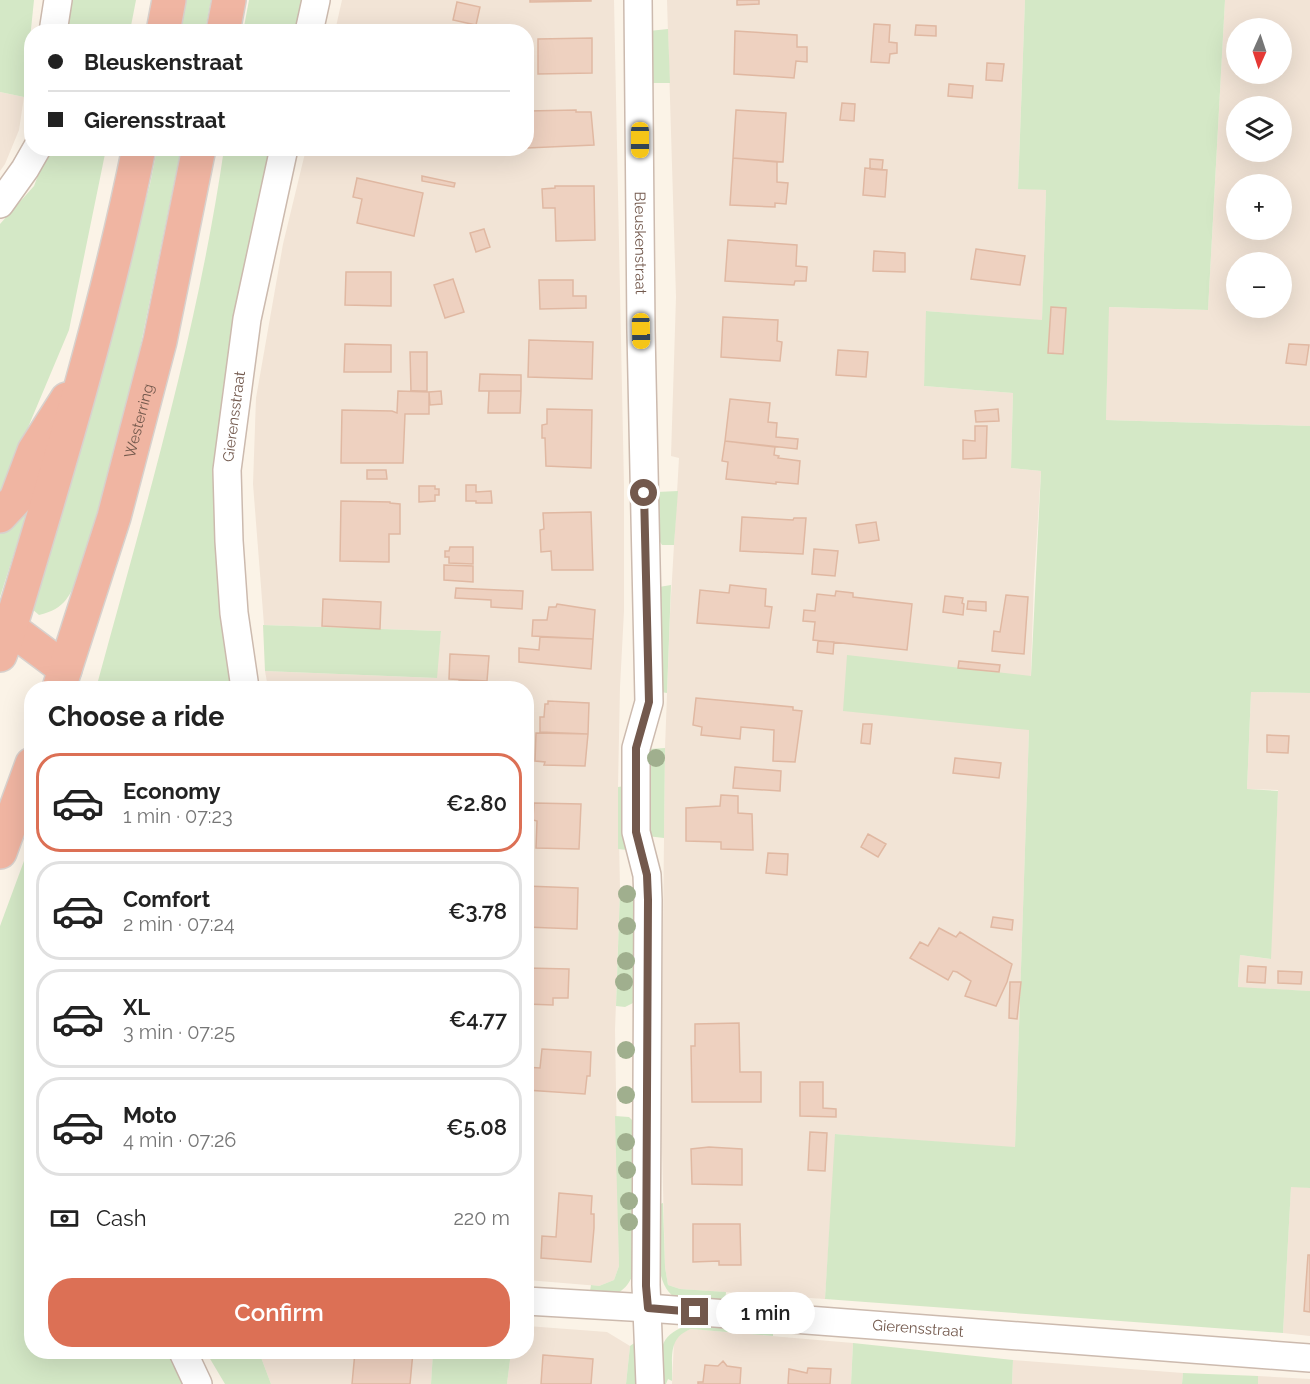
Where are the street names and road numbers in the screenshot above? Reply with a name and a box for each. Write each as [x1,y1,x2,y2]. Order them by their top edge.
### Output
street label: Bleuskenstraat [631,191,650,295]
street label: Gierensstraat [219,370,249,463]
street label: Westerring [121,382,157,460]
street label: Gierensstraat [872,1316,964,1341]

